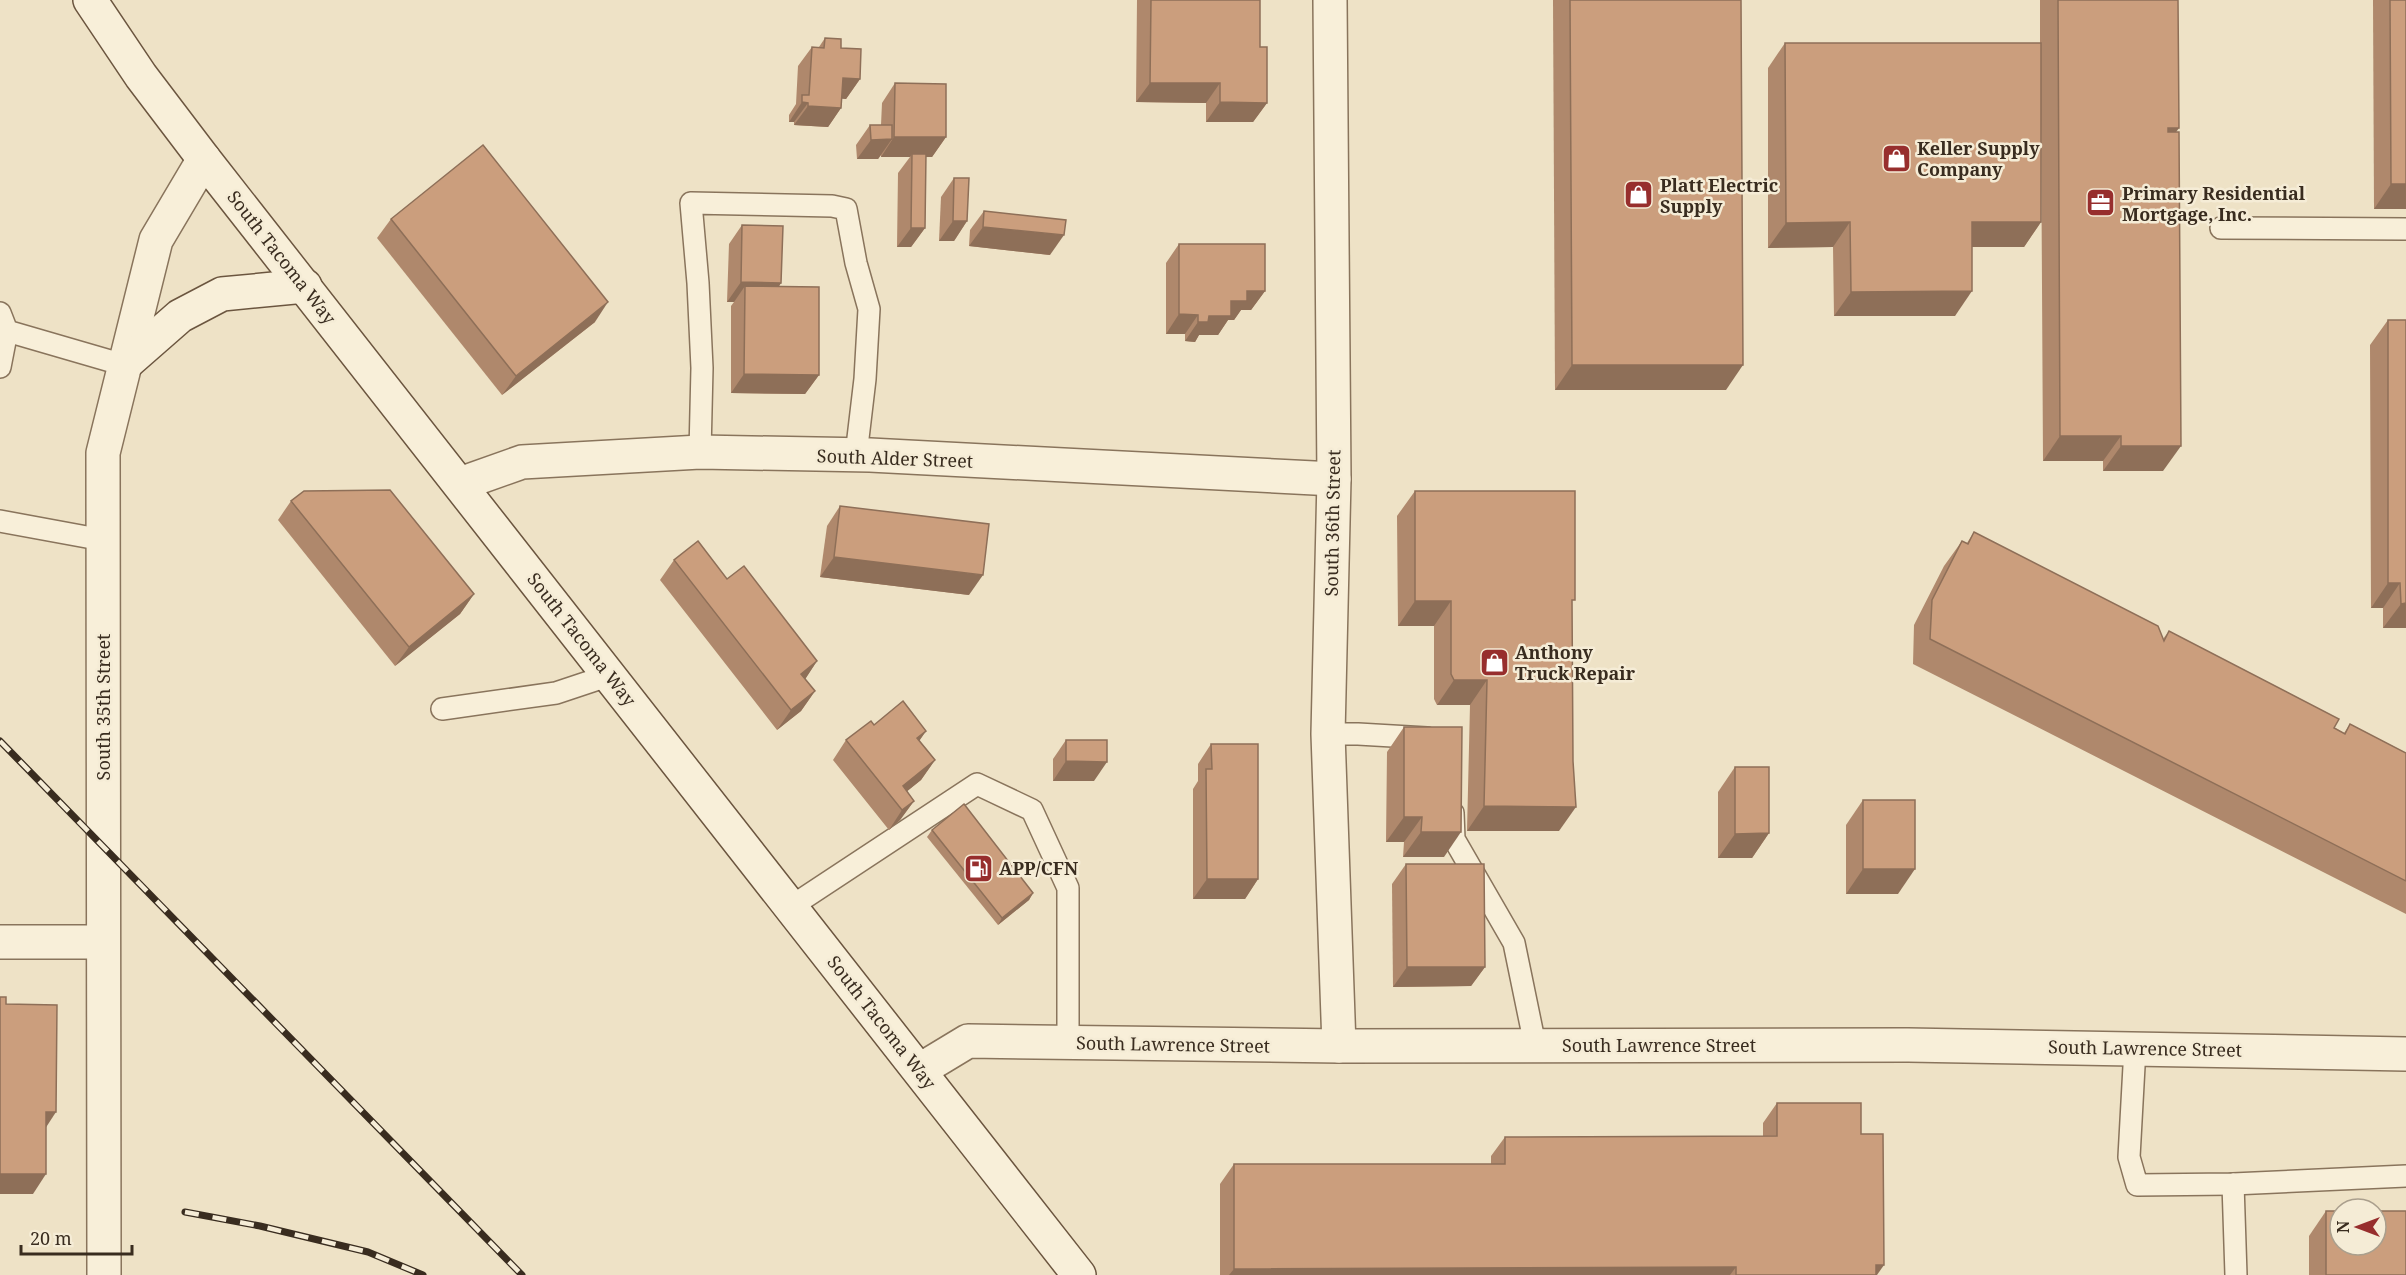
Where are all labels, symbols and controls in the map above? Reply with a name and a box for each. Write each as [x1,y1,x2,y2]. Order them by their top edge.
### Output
place label: Keller Supply Company [1917,136,2040,181]
shop icon: Keller Supply Company [1880,142,1912,174]
place label: Platt Electric Supply [1660,173,1778,218]
shop icon: Platt Electric Supply [1623,179,1655,211]
place label: Primary Residential Mortgage, Inc. [2122,181,2306,226]
street label: South Tacoma Way [222,185,342,329]
office icon: Primary Residential Mortgage, Inc. [2085,187,2117,219]
street label: South Alder Street [816,443,974,473]
street label: South 36th Street [1319,449,1345,597]
street label: South Tacoma Way [522,567,642,711]
street label: South 35th Street [91,634,115,780]
place label: Anthony Truck Repair [1515,640,1636,685]
shop icon: Anthony Truck Repair [1478,646,1510,678]
fuel station icon: APP/CFN [962,852,994,884]
place label: APP/CFN [999,856,1078,880]
street label: South Tacoma Way [822,950,942,1094]
street label: South Lawrence Street [1076,1030,1270,1058]
street label: South Lawrence Street [1562,1033,1756,1057]
street label: South Lawrence Street [2048,1034,2242,1062]
north arrow [2328,1197,2388,1257]
scale bar [21,1218,132,1256]
text: N [2332,1220,2354,1233]
text: 20 m [30,1226,72,1250]

